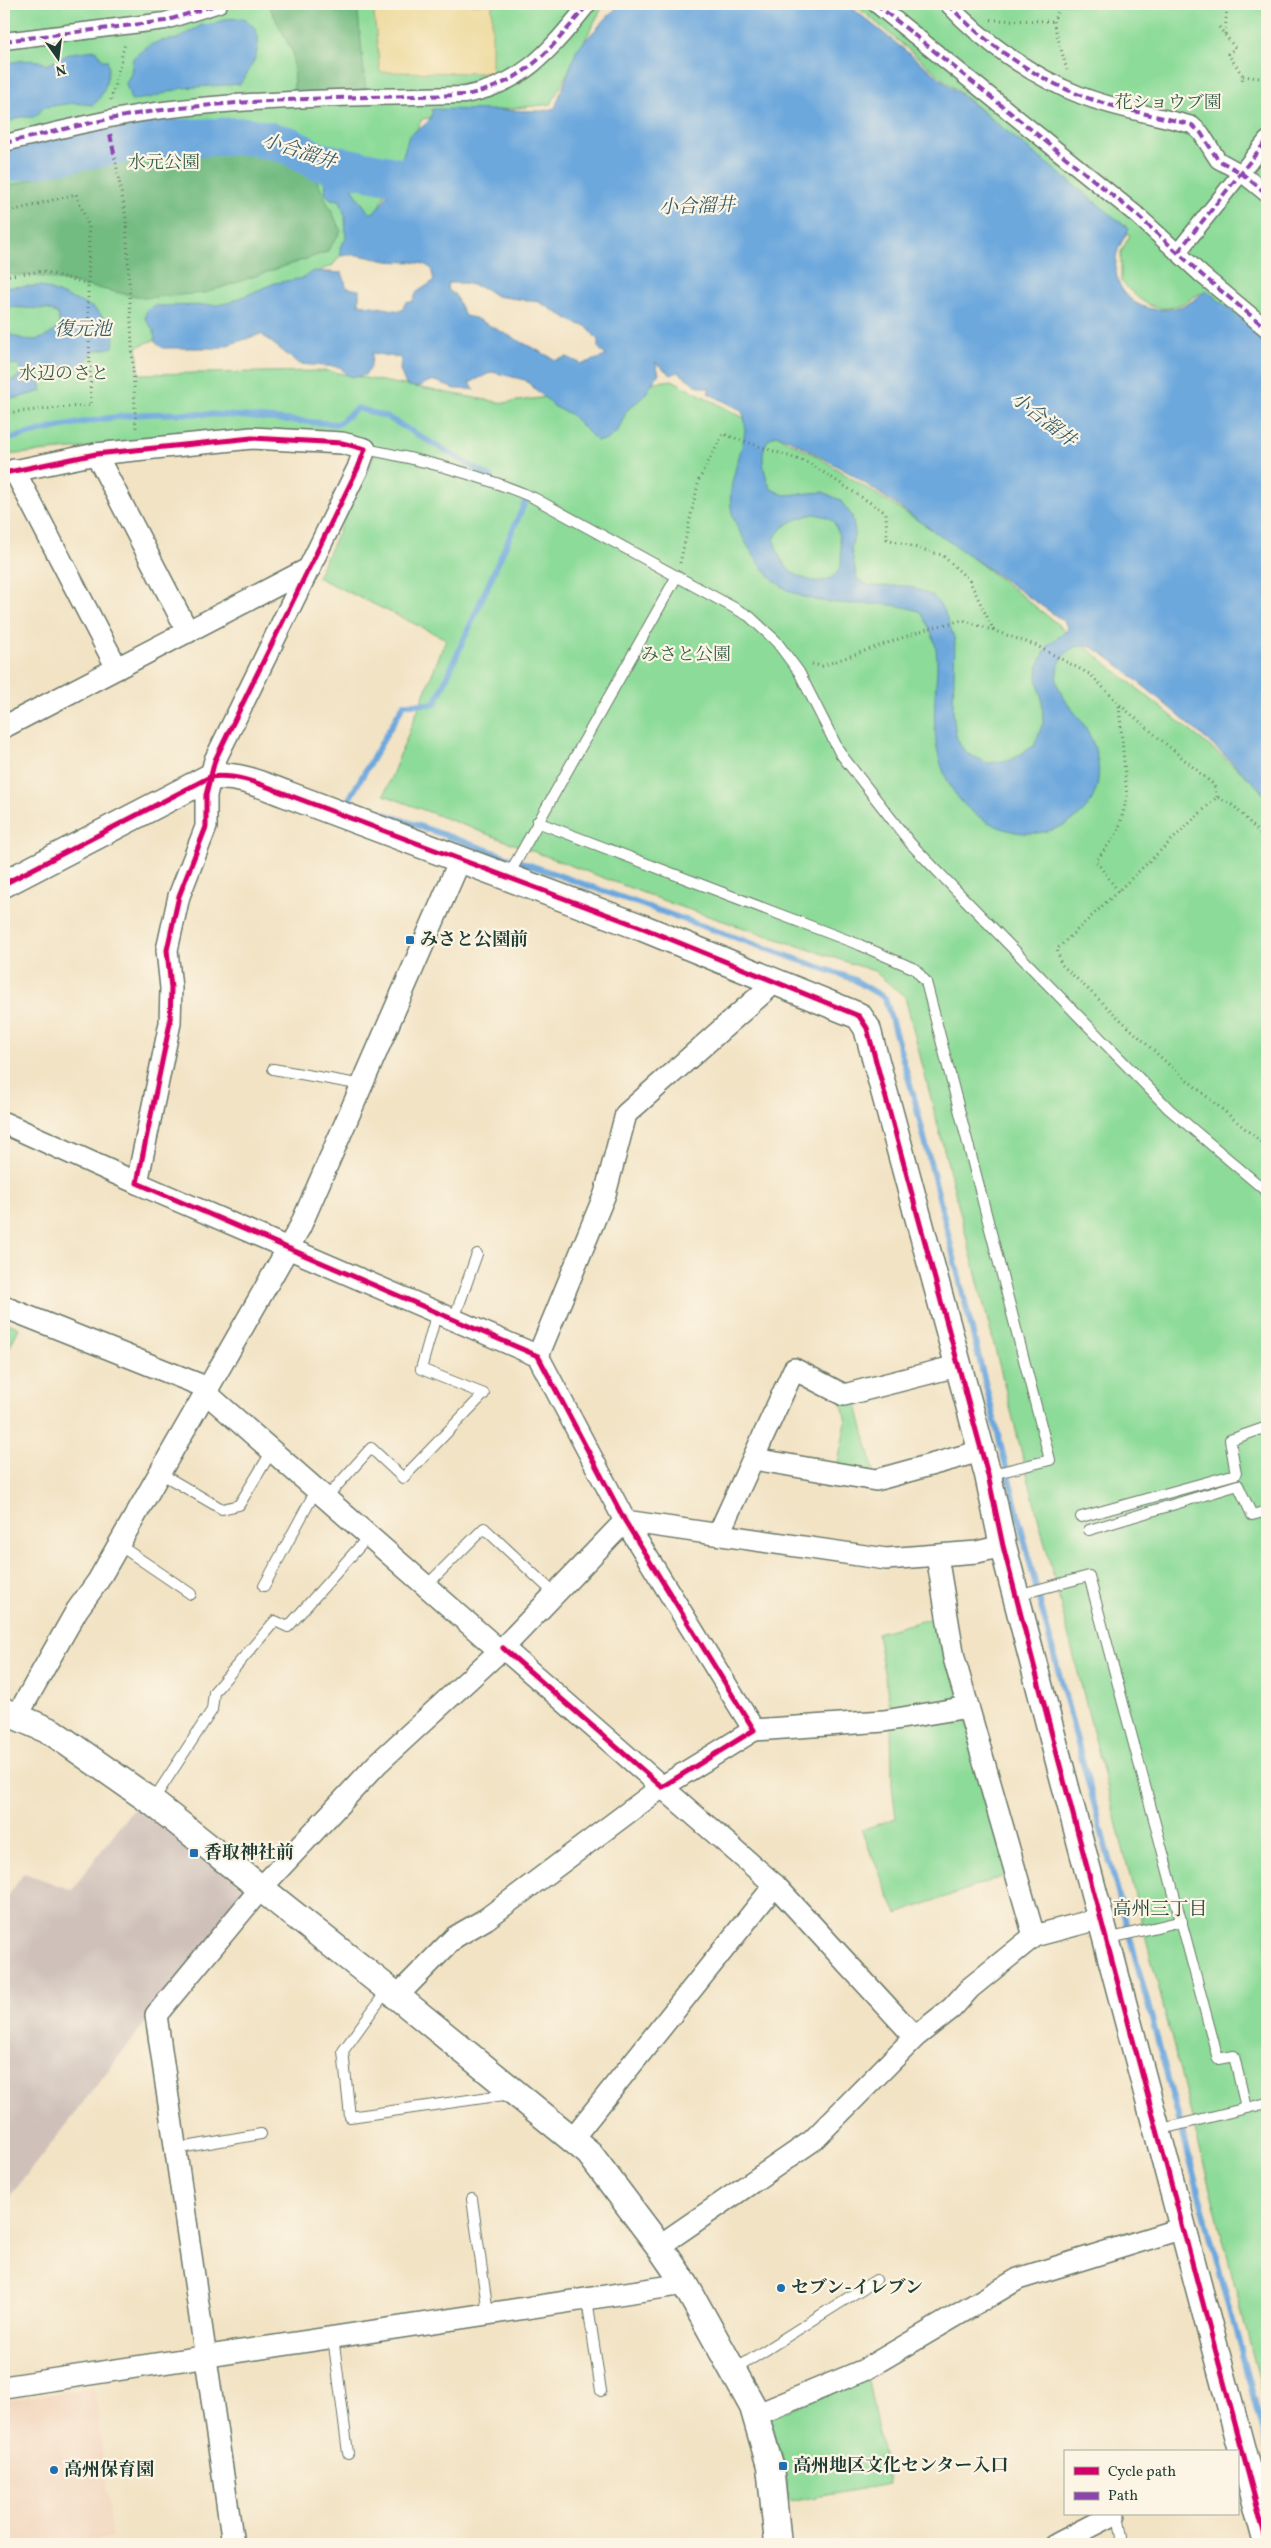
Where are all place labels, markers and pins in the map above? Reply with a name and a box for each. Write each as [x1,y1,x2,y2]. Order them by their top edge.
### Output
place label: みさと公園前 [420,928,528,953]
marker: みさと公園前 [404,934,416,946]
place label: 香取神社前 [204,1841,294,1866]
marker: 香取神社前 [188,1847,200,1859]
place label: セブン-イレブン [791,2276,923,2301]
marker: セブン-イレブン [775,2282,787,2294]
place label: 高州地区文化センター入口 [793,2454,1008,2479]
place label: 高州保育園 [64,2458,154,2483]
marker: 高州地区文化センター入口 [777,2460,789,2472]
marker: 高州保育園 [48,2464,60,2476]

